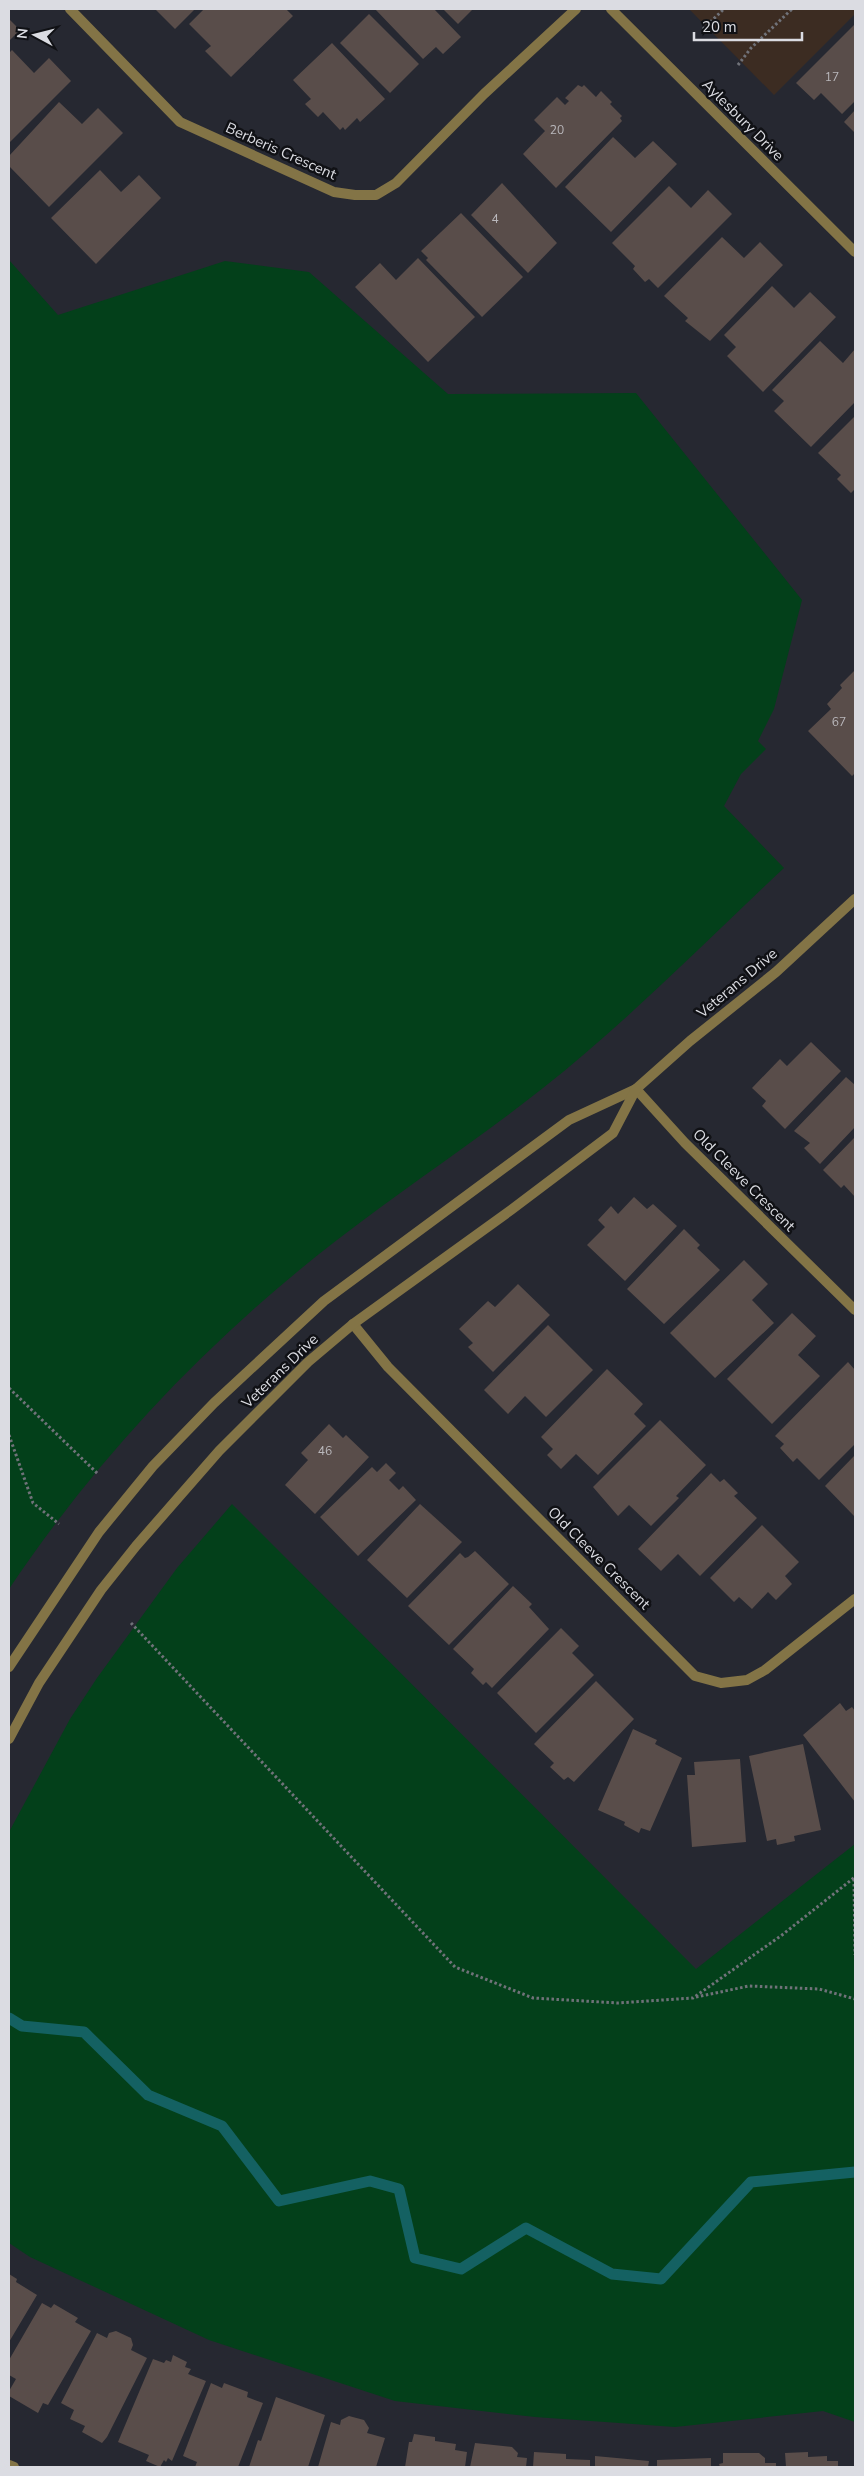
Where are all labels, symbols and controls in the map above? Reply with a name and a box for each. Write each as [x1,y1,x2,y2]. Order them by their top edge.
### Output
north arrow [10,10,60,60]
scale bar [694,10,802,42]
text: 20 m [702,17,737,37]
text: N [13,27,33,40]
house number: 17 [825,69,839,85]
street label: Aylesbury Drive [698,75,788,165]
street label: Berberis Crescent [222,118,340,185]
house number: 20 [550,122,564,138]
house number: 4 [491,211,499,227]
house number: 67 [832,714,846,730]
street label: Veterans Drive [692,944,781,1023]
street label: Old Cleeve Crescent [688,1124,800,1236]
street label: Veterans Drive [237,1329,323,1413]
house number: 46 [318,1443,332,1459]
street label: Old Cleeve Crescent [543,1502,655,1614]

